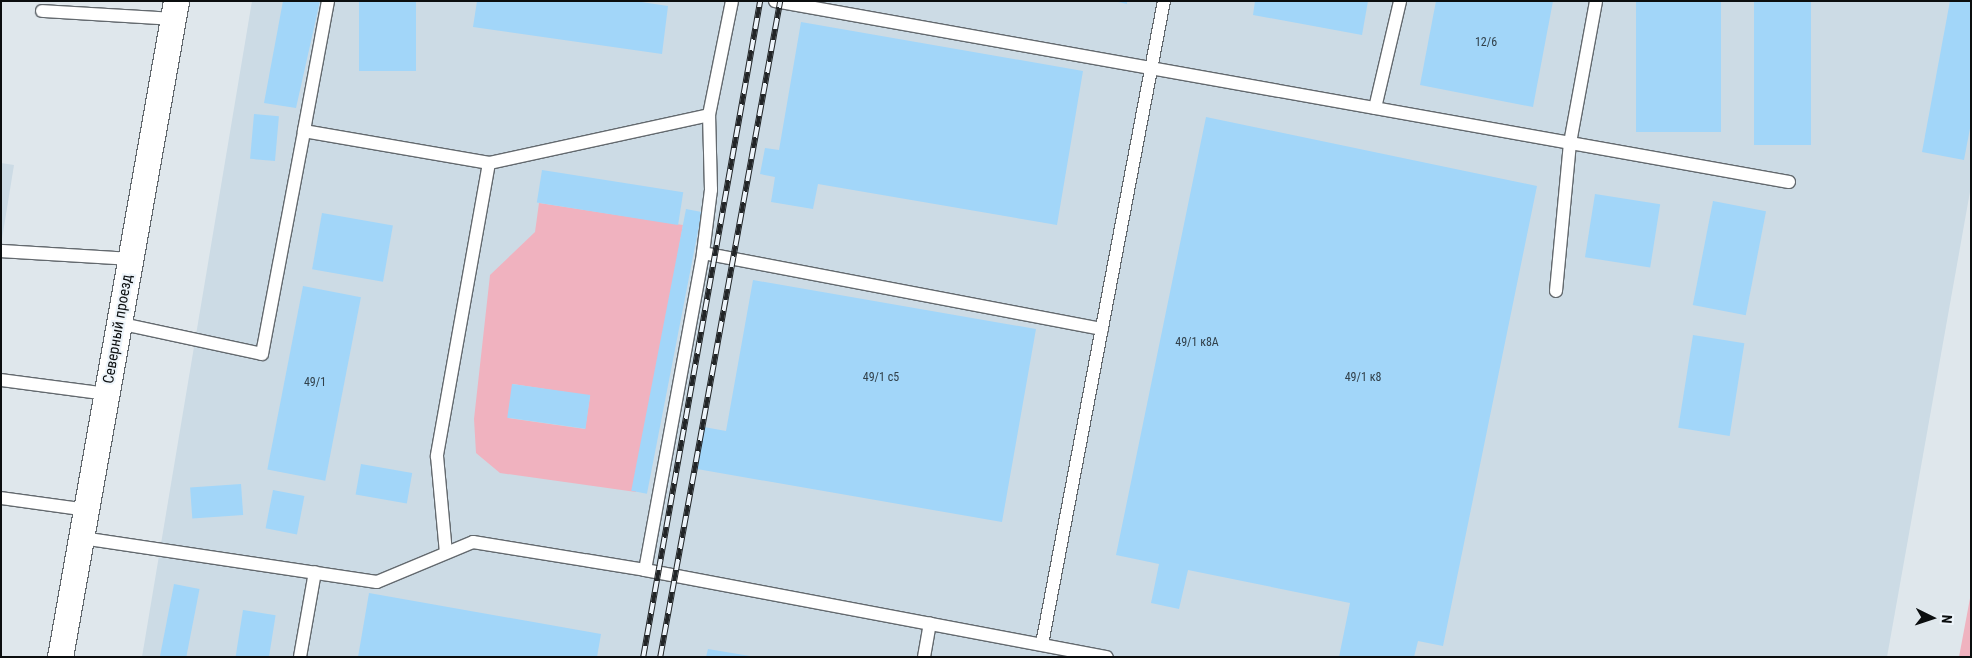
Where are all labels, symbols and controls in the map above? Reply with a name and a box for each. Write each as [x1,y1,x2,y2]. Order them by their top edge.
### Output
house number: 12/6 [1475,36,1497,50]
street label: Северный проезд [100,273,136,385]
house number: 49/1 к8А [1175,336,1219,350]
house number: 49/1 с5 [863,371,899,385]
house number: 49/1 к8 [1345,371,1381,385]
house number: 49/1 [304,376,326,390]
north arrow [1907,593,1957,643]
text: N [1939,614,1955,624]

